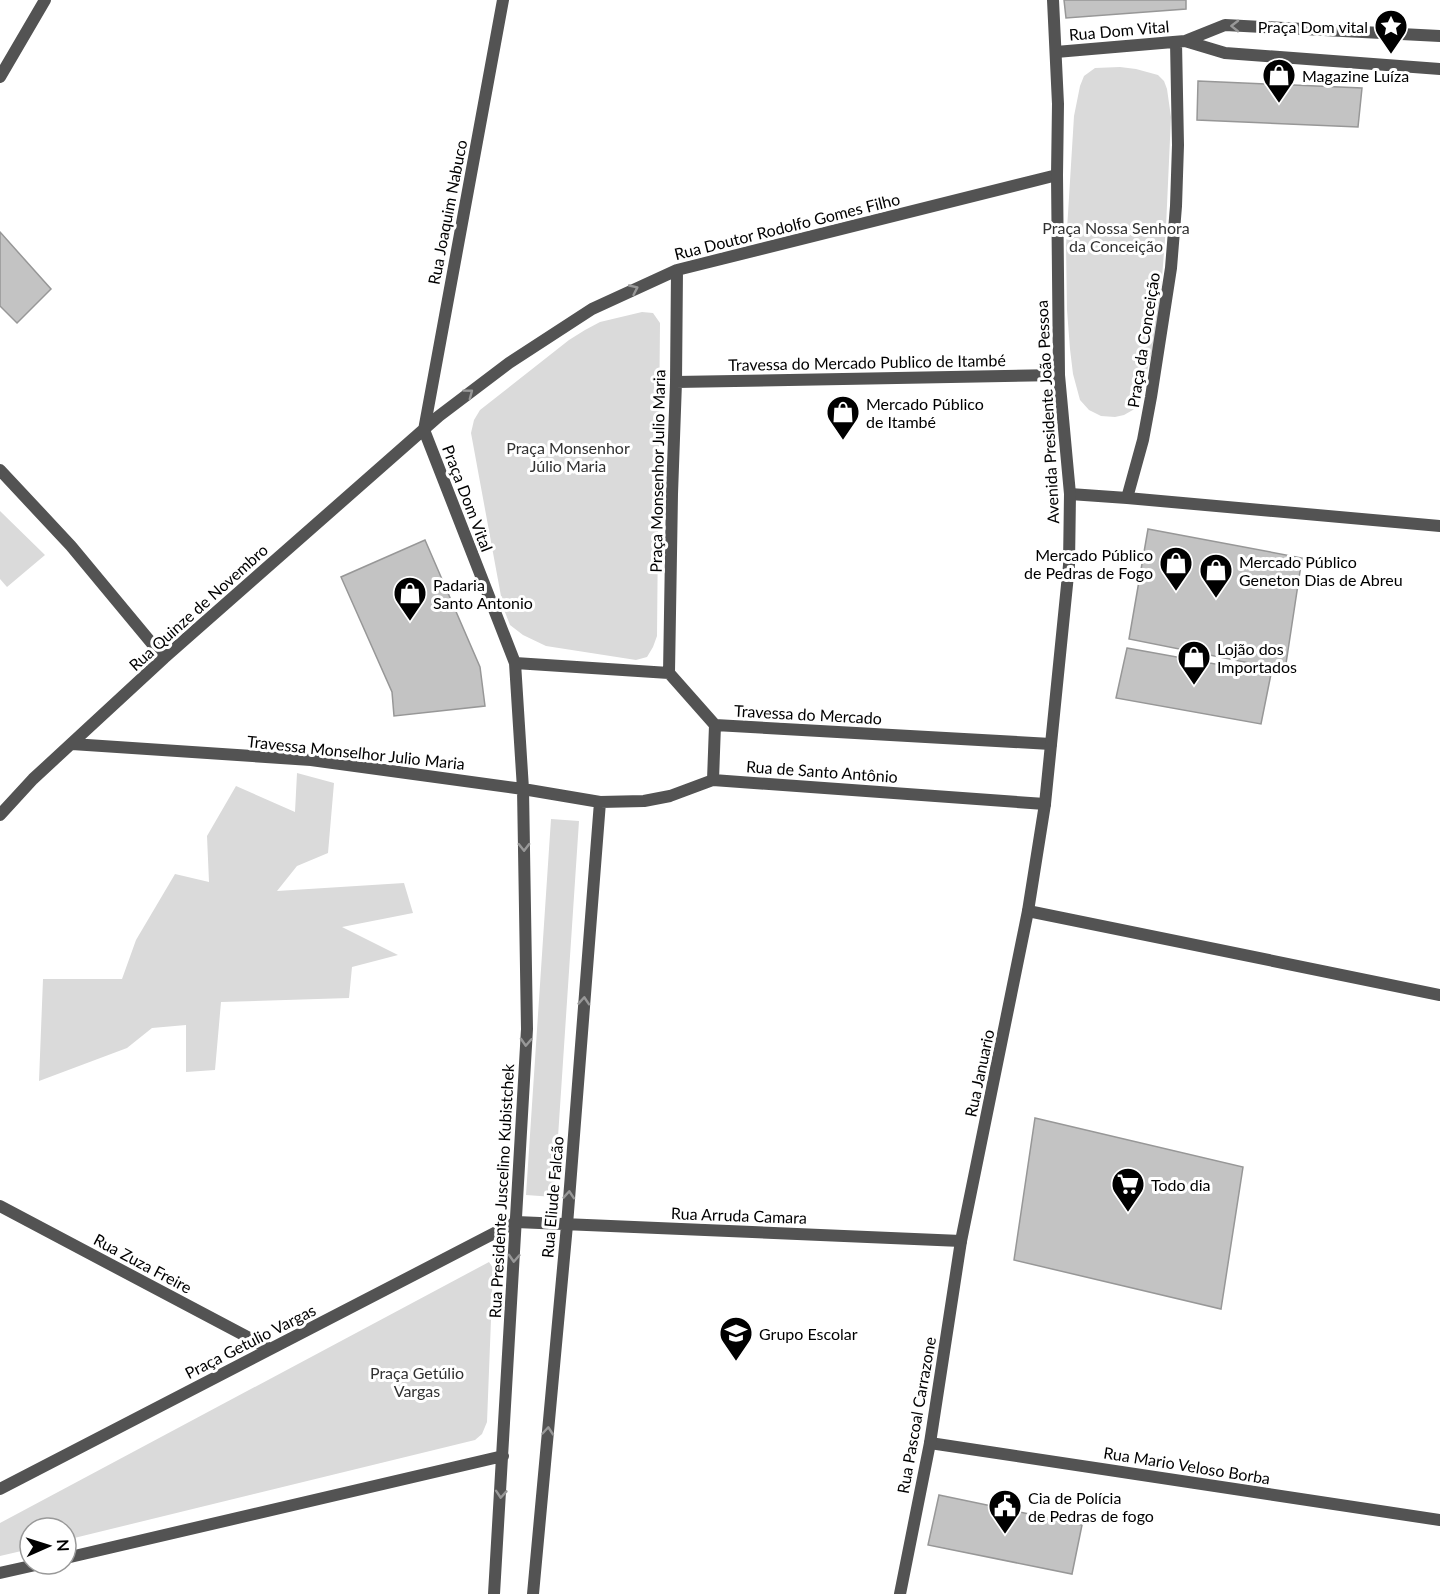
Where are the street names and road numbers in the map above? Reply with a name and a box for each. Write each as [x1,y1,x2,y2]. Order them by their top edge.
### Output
street label: Rua Dom Vital [1068,16,1170,44]
street label: Rua Joaquim Nabuco [424,138,470,286]
street label: Rua Doutor Rodolfo Gomes Filho [672,189,902,263]
street label: Praça da Conceição [1123,271,1163,409]
street label: Avenida Presidente João Pessoa [1032,300,1062,524]
street label: Travessa do Mercado Publico de Itambé [728,350,1006,374]
street label: Praça Monsenhor Julio Maria [646,369,668,573]
street label: Praça Dom Vital [439,442,497,554]
street label: Rua Quinze de Novembro [125,540,271,674]
street label: Travessa do Mercado [734,701,882,727]
street label: Travessa Monselhor Julio Maria [246,731,466,773]
street label: Rua de Santo Antônio [745,756,899,786]
street label: Rua Januario [960,1027,998,1119]
street label: Rua Presidente Juscelino Kubistchek [485,1063,517,1319]
street label: Rua Eliude Falcão [537,1135,567,1259]
street label: Rua Arruda Camara [671,1203,807,1227]
street label: Rua Zuza Freire [91,1229,195,1297]
street label: Praça Getulio Vargas [181,1300,319,1382]
street label: Rua Pascoal Carrazone [893,1335,939,1495]
street label: Rua Mario Veloso Borba [1102,1442,1272,1488]

